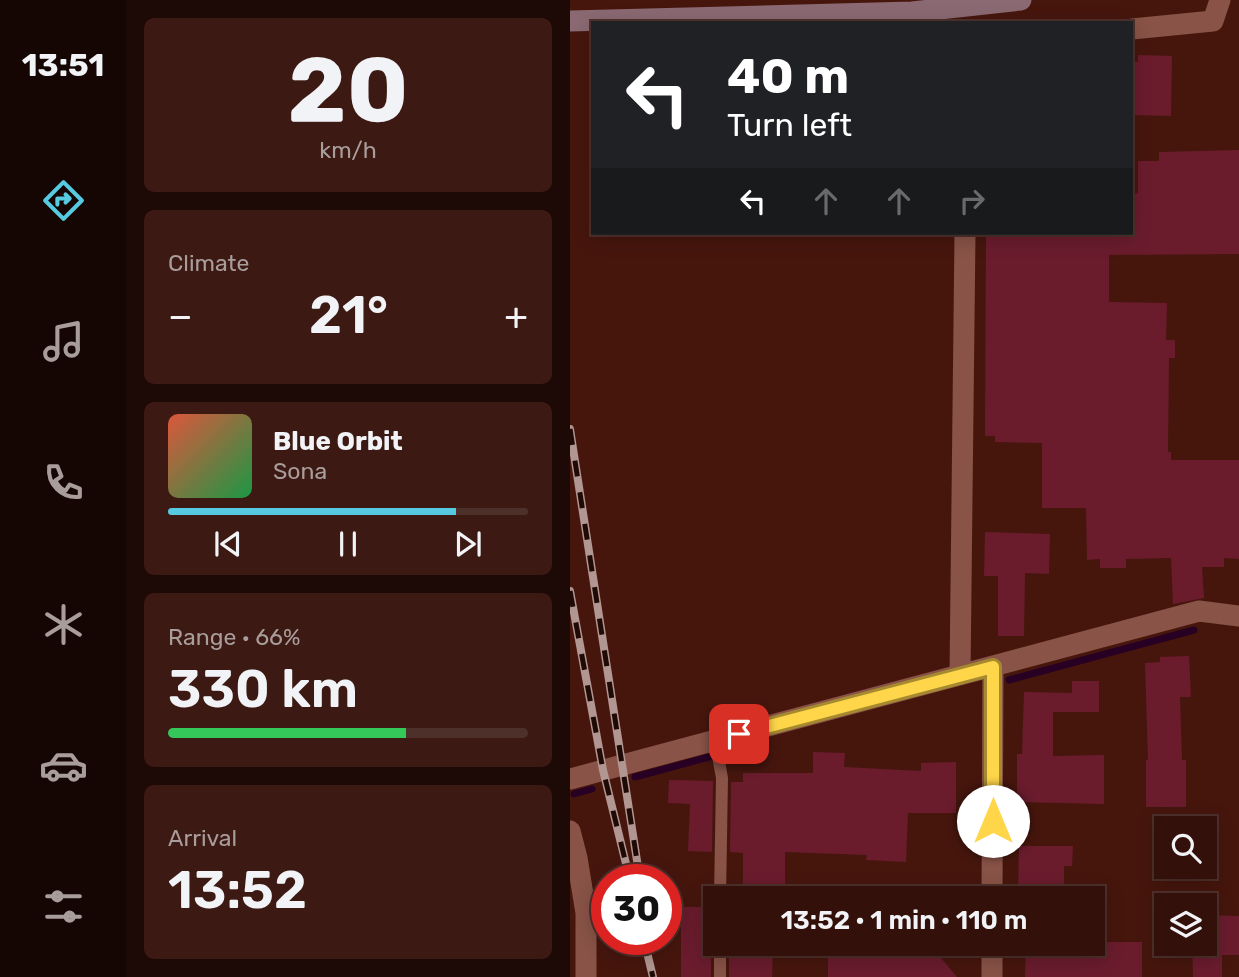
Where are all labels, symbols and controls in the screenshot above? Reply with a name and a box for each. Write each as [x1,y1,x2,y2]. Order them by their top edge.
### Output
text: 20 [287,36,409,144]
text: 13:51 [22,46,104,84]
text: 40 m [727,47,849,105]
icon: left [612,49,703,140]
text: Turn left [727,106,852,144]
text: km/h [319,136,377,164]
icon: directions [39,176,88,225]
icon: left [734,182,772,220]
icon: ahead [807,182,845,220]
icon: ahead [880,182,918,220]
icon: right [953,182,991,220]
text: Climate [168,249,249,277]
text: 21° [309,284,388,346]
text: − [168,293,193,339]
text: + [504,293,528,339]
icon: music [39,317,88,366]
text: Blue Orbit [273,426,403,457]
text: Sona [273,457,327,485]
icon: phone [39,458,88,507]
icon: previous [209,525,247,563]
icon: pause [329,525,367,563]
icon: next [449,525,487,563]
icon: climate [39,600,88,649]
text: Range · 66% [168,623,300,651]
text: 330 km [168,658,358,720]
pin [709,704,769,764]
icon: arrive [720,715,758,753]
icon: car [39,741,88,790]
position arrow [956,784,1030,858]
map controls [1154,816,1217,956]
button: search [1154,816,1217,879]
text: Arrival [168,824,237,852]
text: 13:52 [168,859,307,921]
speed limit sign: 30 [591,864,682,955]
icon: filters [39,882,88,931]
button: layers [1154,893,1217,956]
text: 13:52 · 1 min · 110 m [781,905,1027,936]

